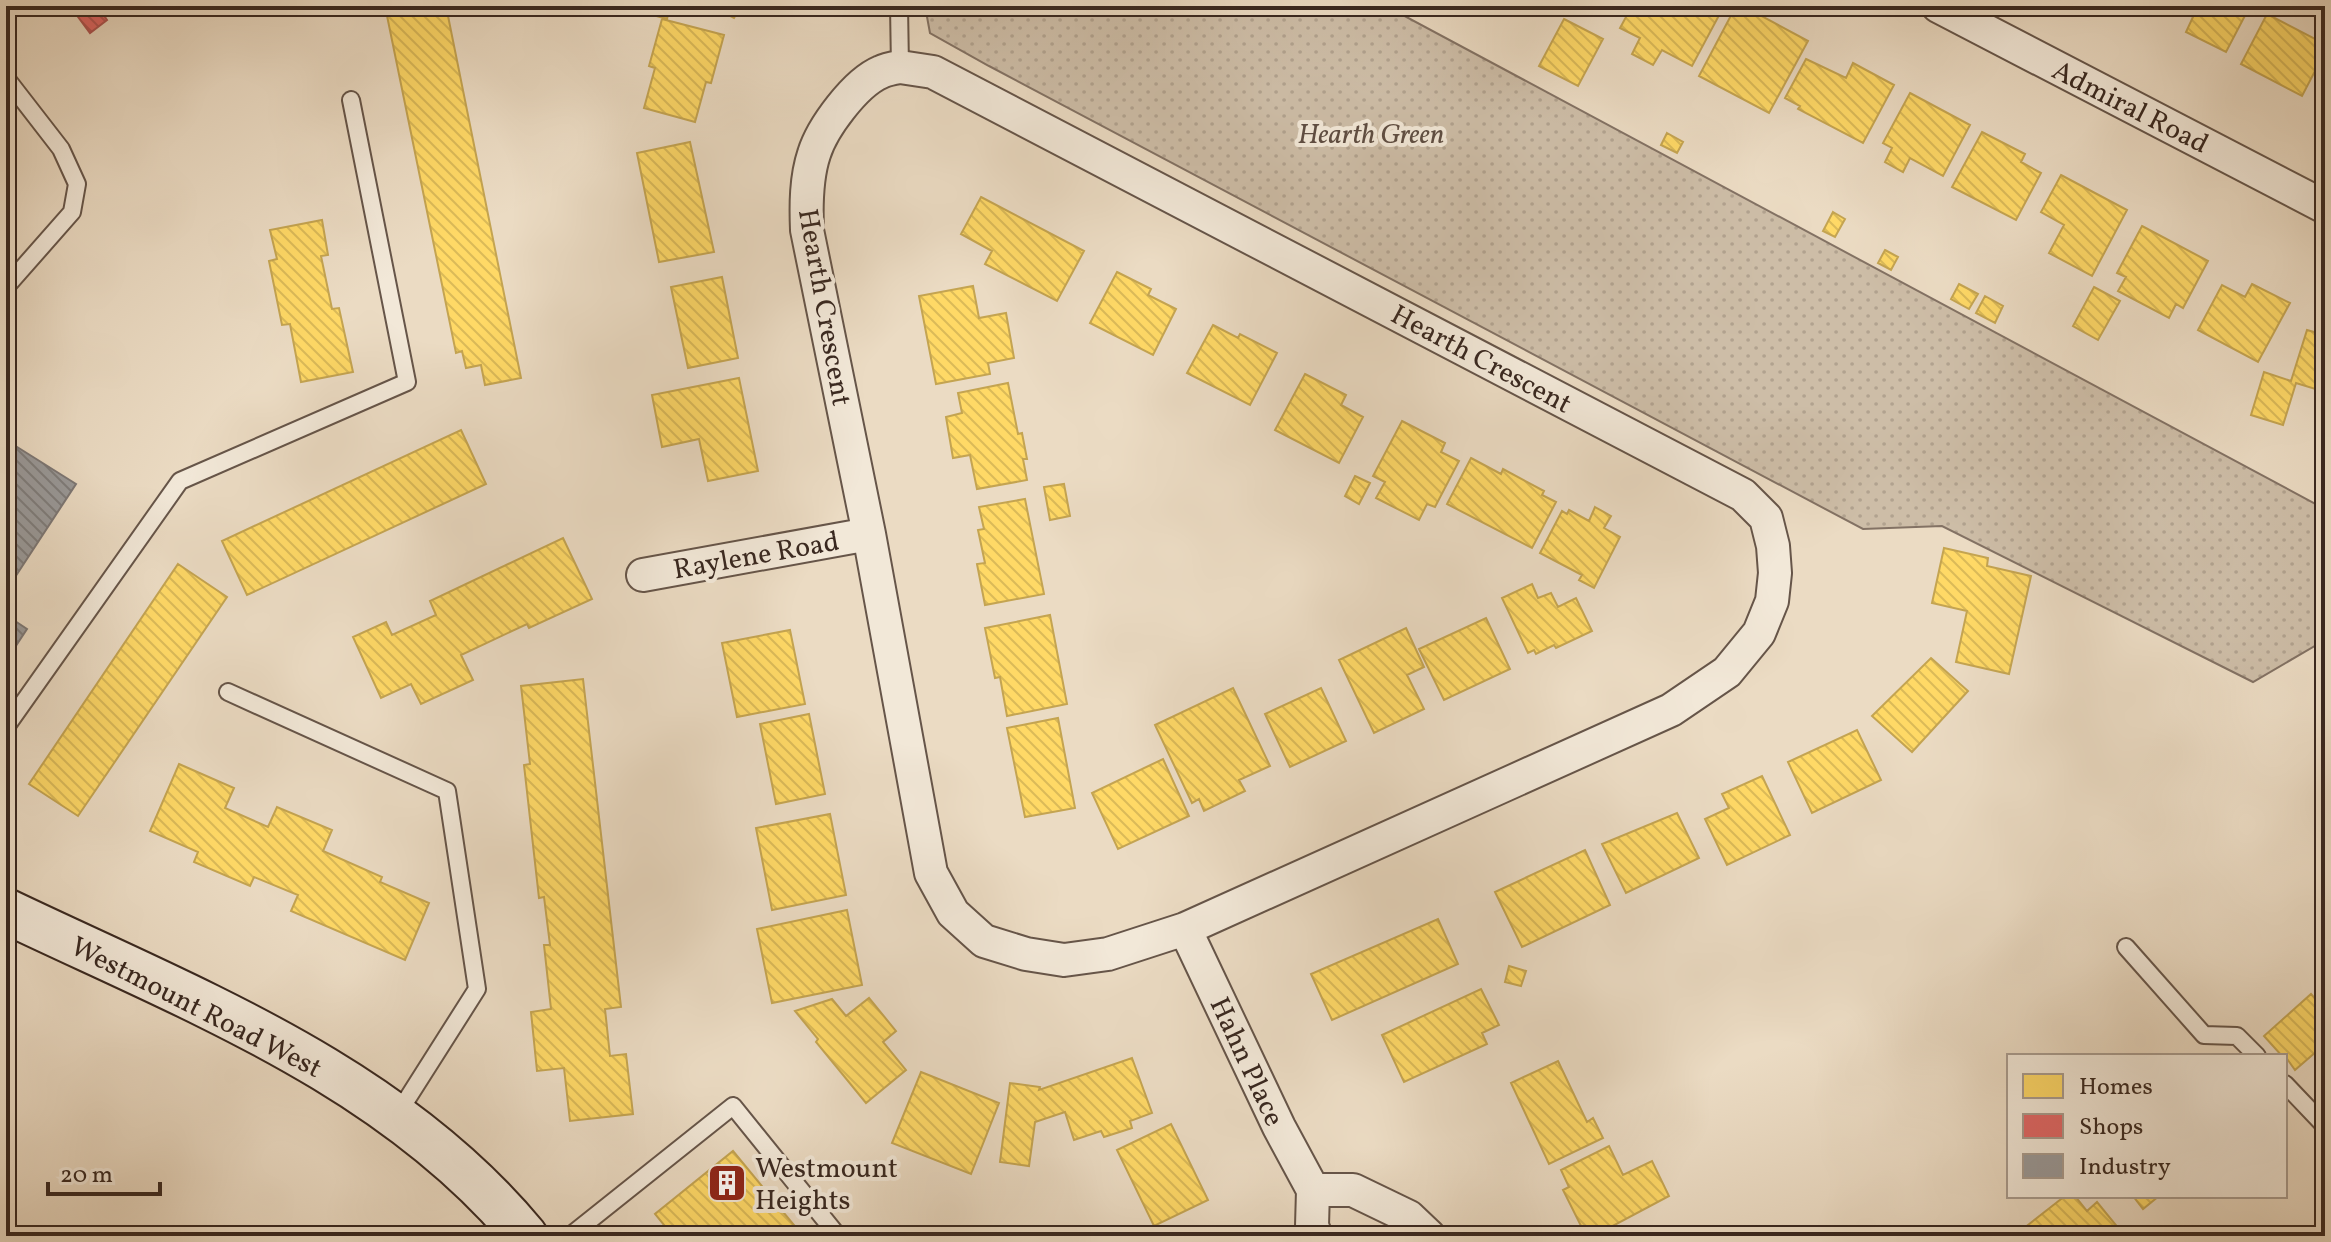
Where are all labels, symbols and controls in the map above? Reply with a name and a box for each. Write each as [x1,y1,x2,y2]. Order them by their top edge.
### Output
street label: Admiral Road [2045,52,2215,164]
park label: Hearth Green [1298,116,1444,155]
street label: Hearth Crescent [787,206,860,409]
street label: Hearth Crescent [1383,296,1578,424]
street label: Raylene Road [670,523,842,590]
street label: Westmount Road West [63,928,328,1089]
street label: Hahn Place [1199,991,1293,1133]
legend [2007,1054,2287,1198]
text: Homes [2079,1071,2153,1105]
text: Shops [2079,1111,2143,1145]
scale bar [48,1146,160,1196]
place label: Westmount Heights [755,1150,898,1221]
text: Industry [2079,1151,2171,1185]
text: 20 m [60,1159,113,1193]
building icon: Westmount Heights [706,1162,748,1204]

